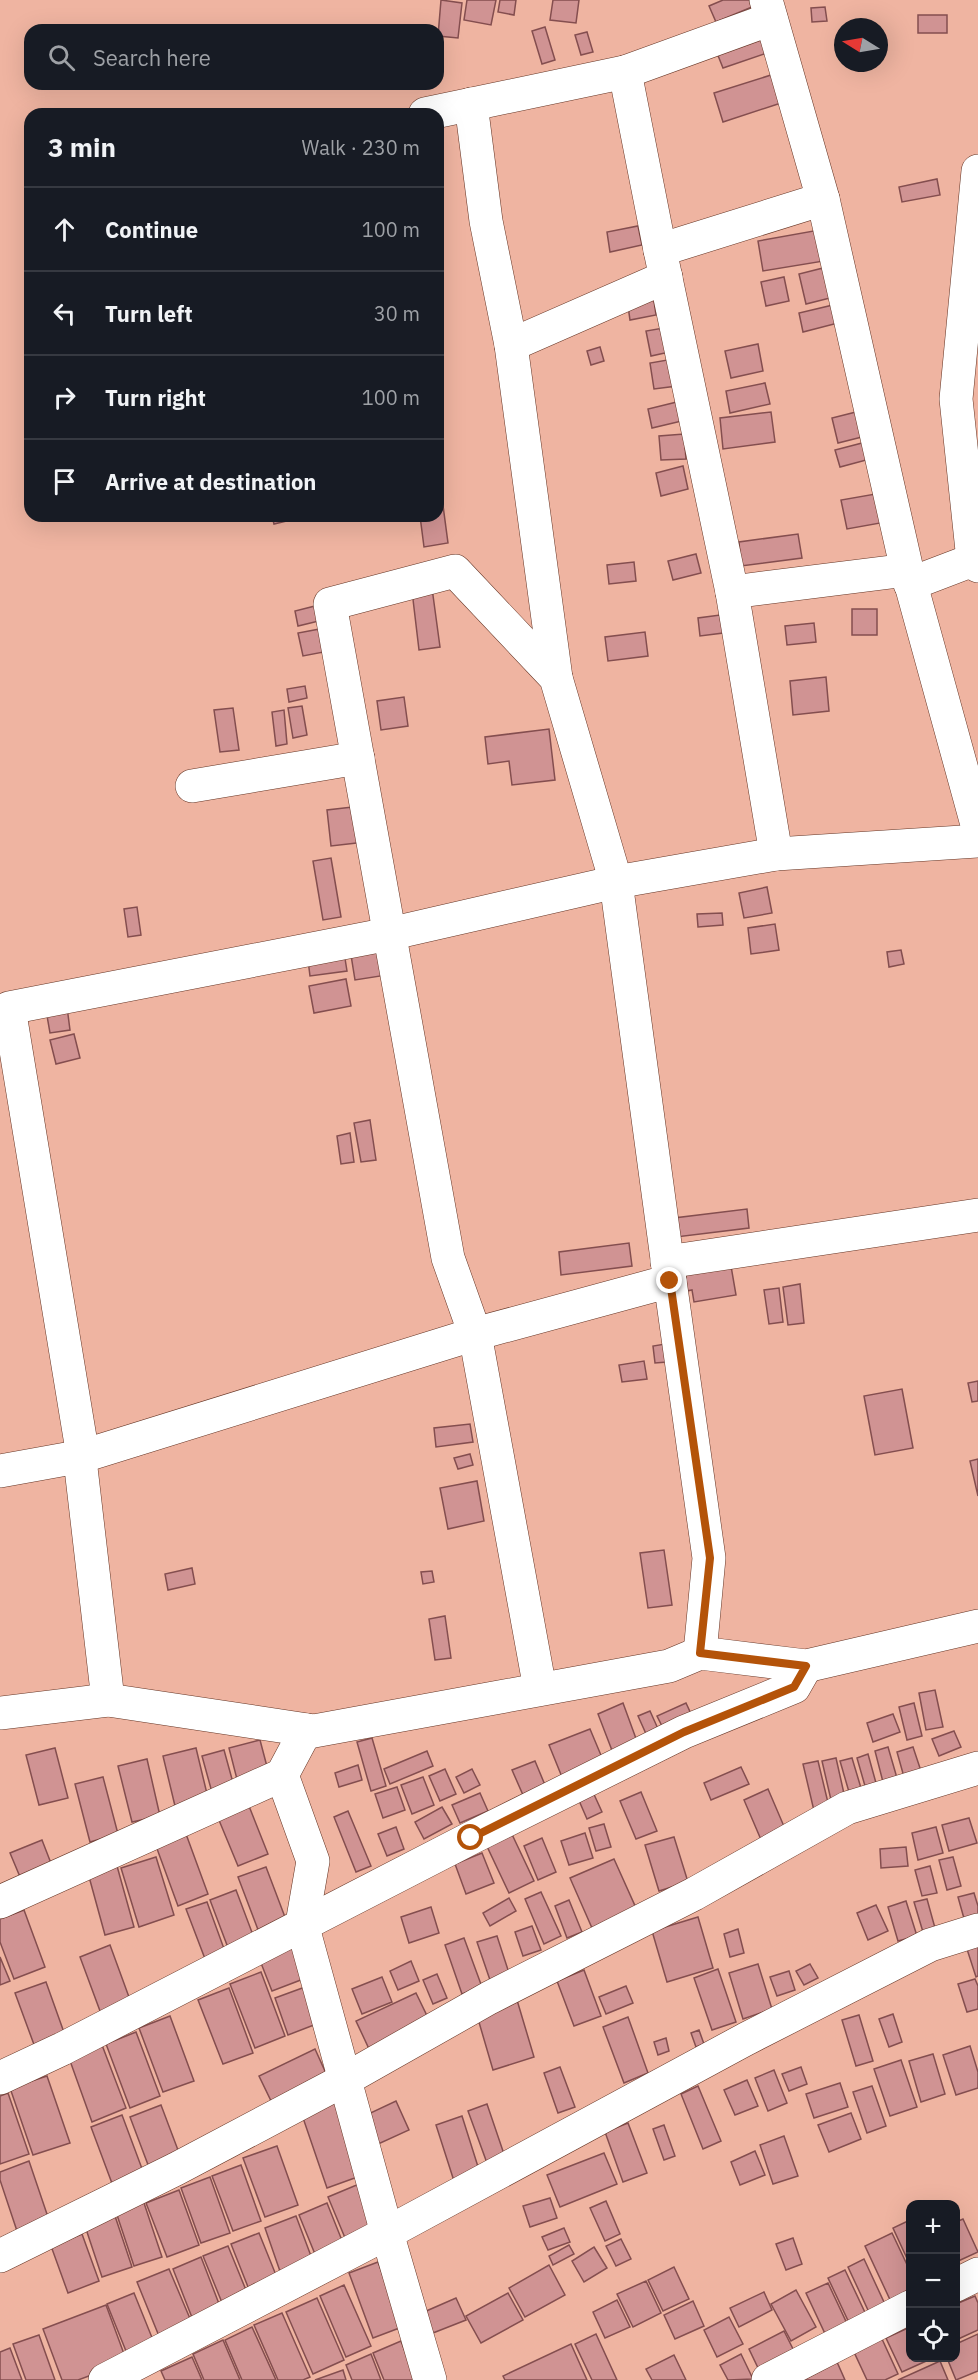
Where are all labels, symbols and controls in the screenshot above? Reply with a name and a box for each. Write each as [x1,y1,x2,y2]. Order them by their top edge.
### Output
north arrow [834,18,888,72]
search box [24,24,444,90]
icon: search [45,41,78,74]
text: Search here [93,43,211,72]
text: 3 min [48,130,116,164]
text: Walk · 230 m [302,134,420,161]
icon: ahead [48,213,81,246]
text: Continue [105,215,198,244]
text: 100 m [362,216,420,243]
icon: left [48,297,81,330]
text: Turn left [105,299,193,328]
text: 30 m [374,300,420,327]
icon: right [48,381,81,414]
text: Turn right [105,383,206,412]
text: 100 m [362,384,420,411]
icon: arrive [48,465,81,498]
text: Arrive at destination [105,467,316,496]
route end [656,1267,682,1293]
route start [457,1824,483,1850]
map controls [906,2200,960,2362]
button: + [906,2200,960,2254]
button: − [906,2254,960,2308]
button: locate [906,2308,960,2362]

